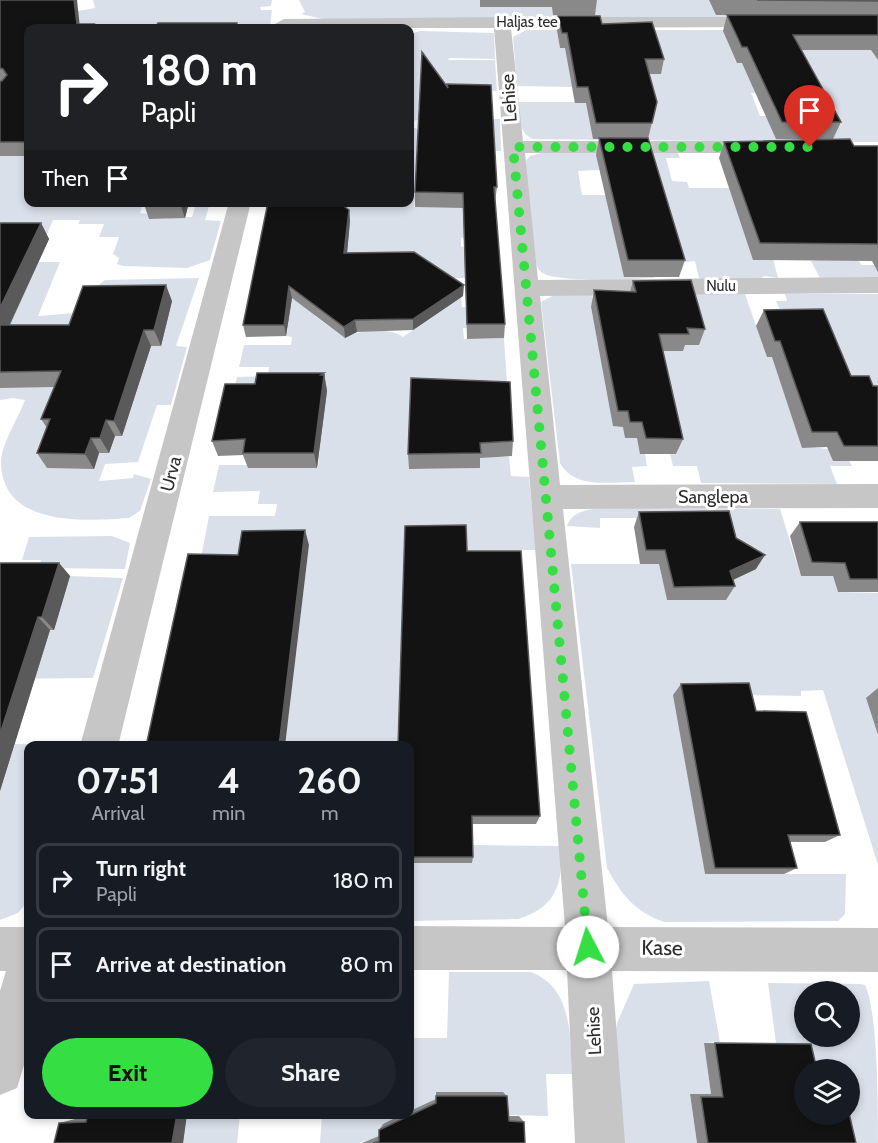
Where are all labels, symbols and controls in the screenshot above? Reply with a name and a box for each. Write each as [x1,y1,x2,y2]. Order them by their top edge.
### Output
street label: Haljas tee [496,13,558,31]
text: 180 m [141,44,257,96]
icon: right [42,48,120,126]
street label: Lehise [496,73,522,123]
pin [784,85,835,147]
icon: arrive [793,94,826,127]
text: Papli [141,96,196,129]
icon: arrive [101,162,134,195]
text: Then [42,165,89,192]
street label: Nulu [706,277,736,295]
street label: Urva [156,454,186,494]
street label: Sanglepa [678,486,748,508]
text: 07:51 [76,758,160,802]
text: 4 [218,758,240,802]
text: 260 [297,758,362,802]
text: Arrival [92,801,145,825]
text: min [212,801,245,825]
text: m [321,801,338,825]
text: Turn right [96,855,186,882]
icon: right [45,864,78,897]
text: 180 m [333,867,393,894]
text: Papli [96,882,137,906]
position arrow [556,915,620,979]
street label: Kase [641,935,683,960]
icon: arrive [45,948,78,981]
text: Arrive at destination [96,951,286,978]
text: 80 m [340,951,393,978]
map controls [794,981,860,1125]
button: search [794,981,860,1047]
street label: Lehise [582,1006,606,1056]
button: Exit [42,1038,213,1107]
button: Share [225,1038,396,1107]
button: layers [794,1059,860,1125]

